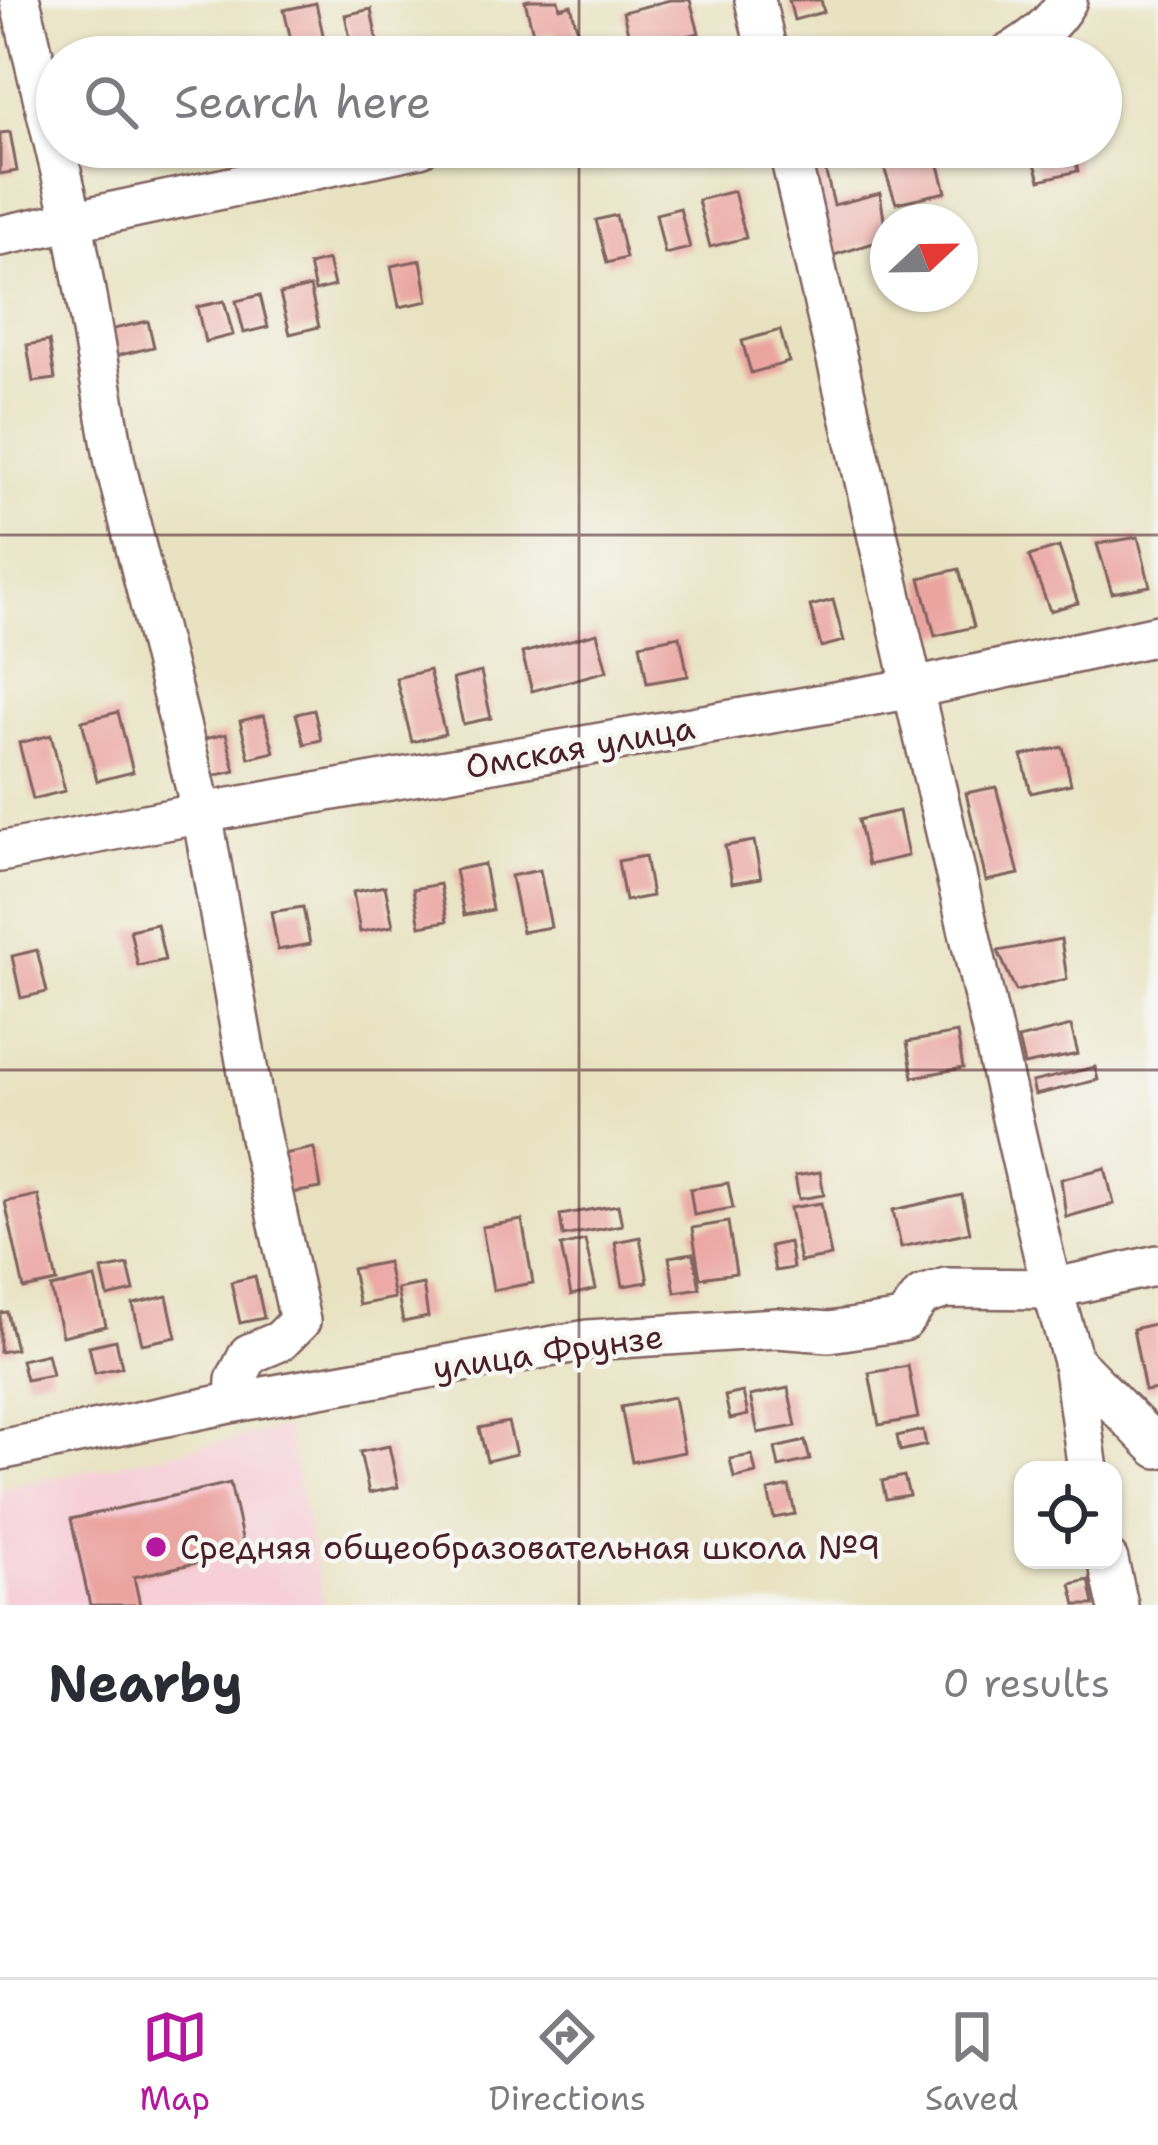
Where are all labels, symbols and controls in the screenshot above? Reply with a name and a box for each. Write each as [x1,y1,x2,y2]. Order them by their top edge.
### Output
search box [36,36,1122,168]
icon: search [78,69,144,135]
text: Search here [174,72,431,132]
north arrow [870,204,978,312]
street label: Омская улица [462,705,698,789]
street label: улица Фрунзе [430,1314,666,1390]
map controls [1014,1461,1122,1569]
button: locate [1014,1461,1122,1569]
place label: Средняя общеобразовательная школа №9 [180,1525,881,1570]
marker: Средняя общеобразовательная школа №9 [143,1534,169,1560]
text: Nearby [48,1649,243,1717]
text: 0 results [943,1657,1110,1709]
tab: Map [139,2004,210,2121]
tab: Directions [489,2004,646,2121]
tab: Saved [925,2004,1019,2121]

